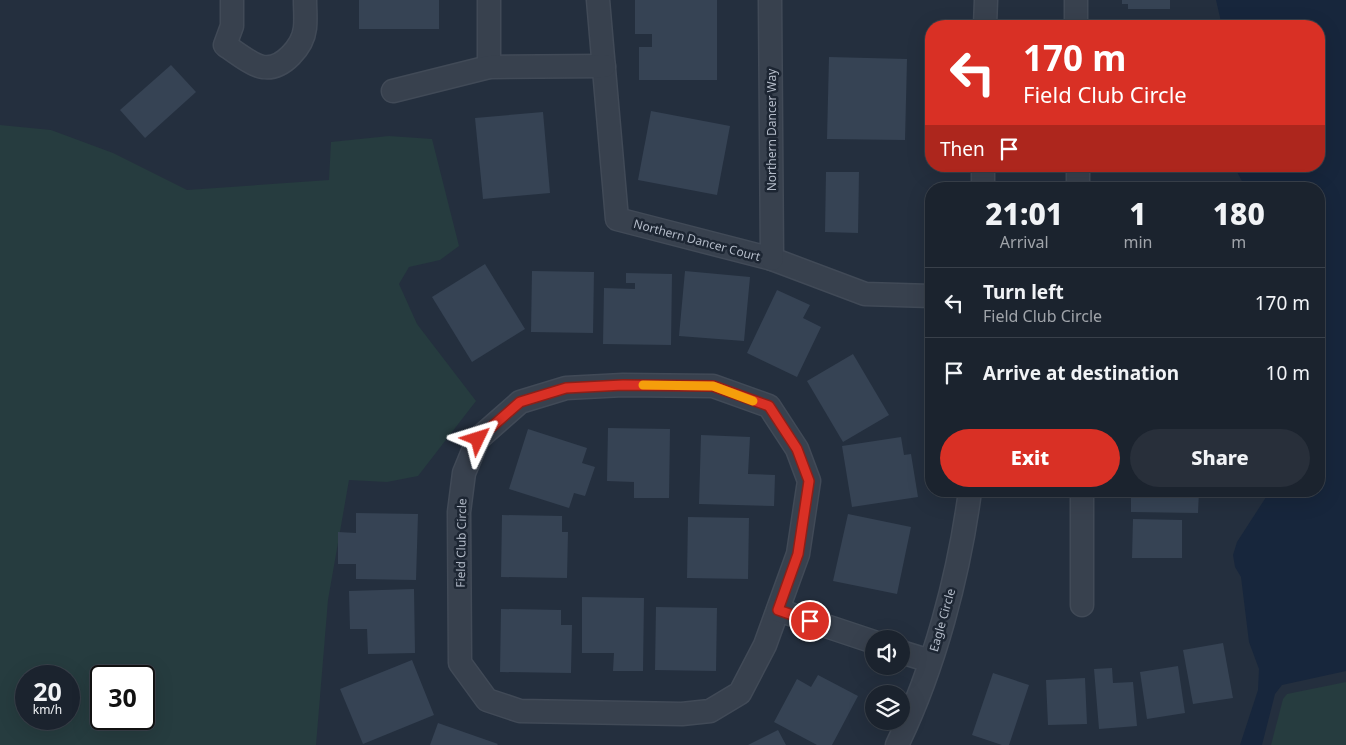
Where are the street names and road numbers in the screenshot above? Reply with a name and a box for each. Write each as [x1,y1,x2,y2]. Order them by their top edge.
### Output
street label: Northern Dancer Way [763,68,780,191]
street label: Northern Dancer Court [632,215,763,265]
street label: Field Club Circle [452,498,470,588]
street label: Eagle Circle [925,586,959,653]

